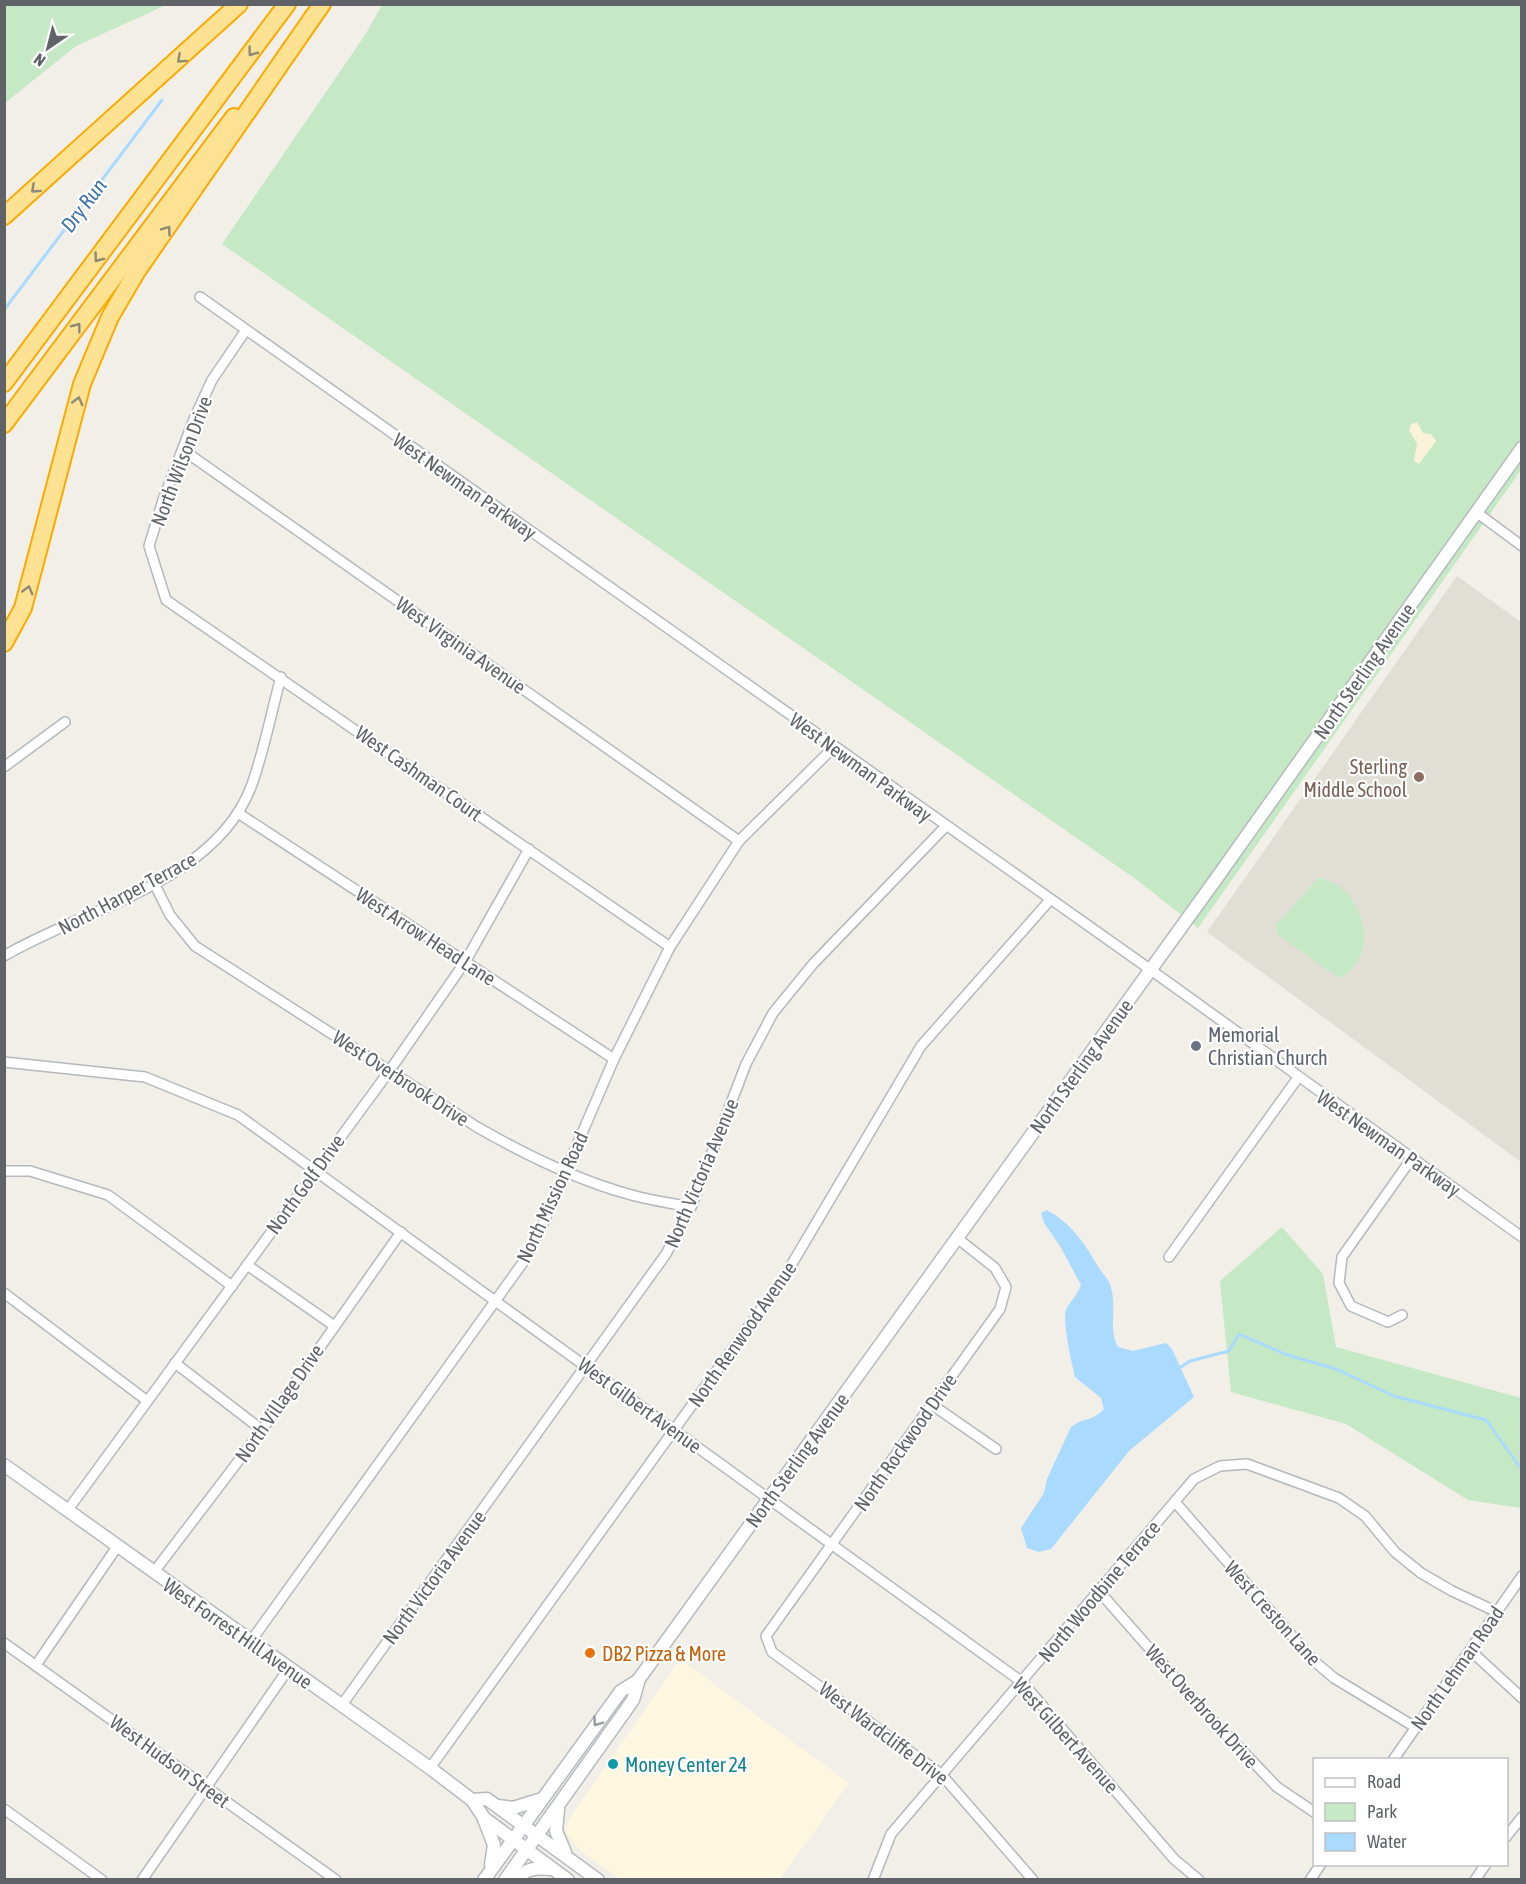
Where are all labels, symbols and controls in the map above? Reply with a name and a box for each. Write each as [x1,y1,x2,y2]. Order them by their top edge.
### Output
north arrow [18,18,78,78]
one-way arrow [249,45,260,56]
text: N [30,50,48,70]
one-way arrow [177,52,187,63]
water label: Dry Run [55,174,111,236]
one-way arrow [31,182,42,193]
one-way arrow [160,225,171,236]
one-way arrow [94,251,105,262]
one-way arrow [70,322,81,333]
street label: North Wilson Drive [146,393,216,529]
one-way arrow [71,396,83,407]
street label: West Newman Parkway [389,428,541,544]
one-way arrow [21,585,33,595]
street label: West Virginia Avenue [392,592,530,698]
street label: North Sterling Avenue [1309,599,1419,743]
street label: West Newman Parkway [785,708,937,826]
street label: West Cashman Court [351,721,487,825]
place label: Sterling Middle School [1304,755,1408,801]
marker: Sterling Middle School [1412,770,1426,784]
street label: North Harper Terrace [54,847,200,939]
street label: West Arrow Head Lane [352,882,500,990]
street label: North Sterling Avenue [1025,994,1137,1138]
place label: Memorial Christian Church [1208,1023,1328,1069]
street label: West Overbrook Drive [329,1025,473,1131]
marker: Memorial Christian Church [1189,1039,1203,1053]
street label: West Newman Parkway [1313,1085,1465,1201]
street label: North Victoria Avenue [659,1095,743,1251]
street label: North Mission Road [512,1128,592,1266]
street label: North Golf Drive [261,1130,349,1238]
street label: North Renwood Avenue [683,1257,801,1411]
street label: North Village Drive [230,1340,328,1466]
street label: West Gilbert Avenue [574,1352,706,1458]
street label: North Rockwood Drive [849,1369,961,1515]
street label: North Sterling Avenue [741,1388,853,1532]
street label: North Victoria Avenue [378,1506,490,1648]
street label: North Woodbine Terrace [1033,1516,1165,1666]
street label: West Creston Lane [1220,1556,1326,1670]
street label: West Forrest Hill Avenue [159,1573,317,1693]
street label: North Lehman Road [1406,1602,1508,1734]
street label: West Overbrook Drive [1141,1640,1263,1772]
place label: DB2 Pizza & More [602,1642,726,1665]
marker: DB2 Pizza & More [583,1646,597,1660]
street label: West Gilbert Avenue [1008,1673,1124,1797]
street label: West Wardcliffe Drive [815,1677,953,1789]
street label: West Hudson Street [106,1710,234,1812]
one-way arrow [593,1716,604,1727]
place label: Money Center 24 [625,1753,747,1776]
marker: Money Center 24 [606,1757,620,1771]
legend [1313,1758,1508,1866]
text: Road [1367,1771,1401,1792]
text: Park [1367,1801,1397,1822]
text: Water [1367,1831,1407,1852]

